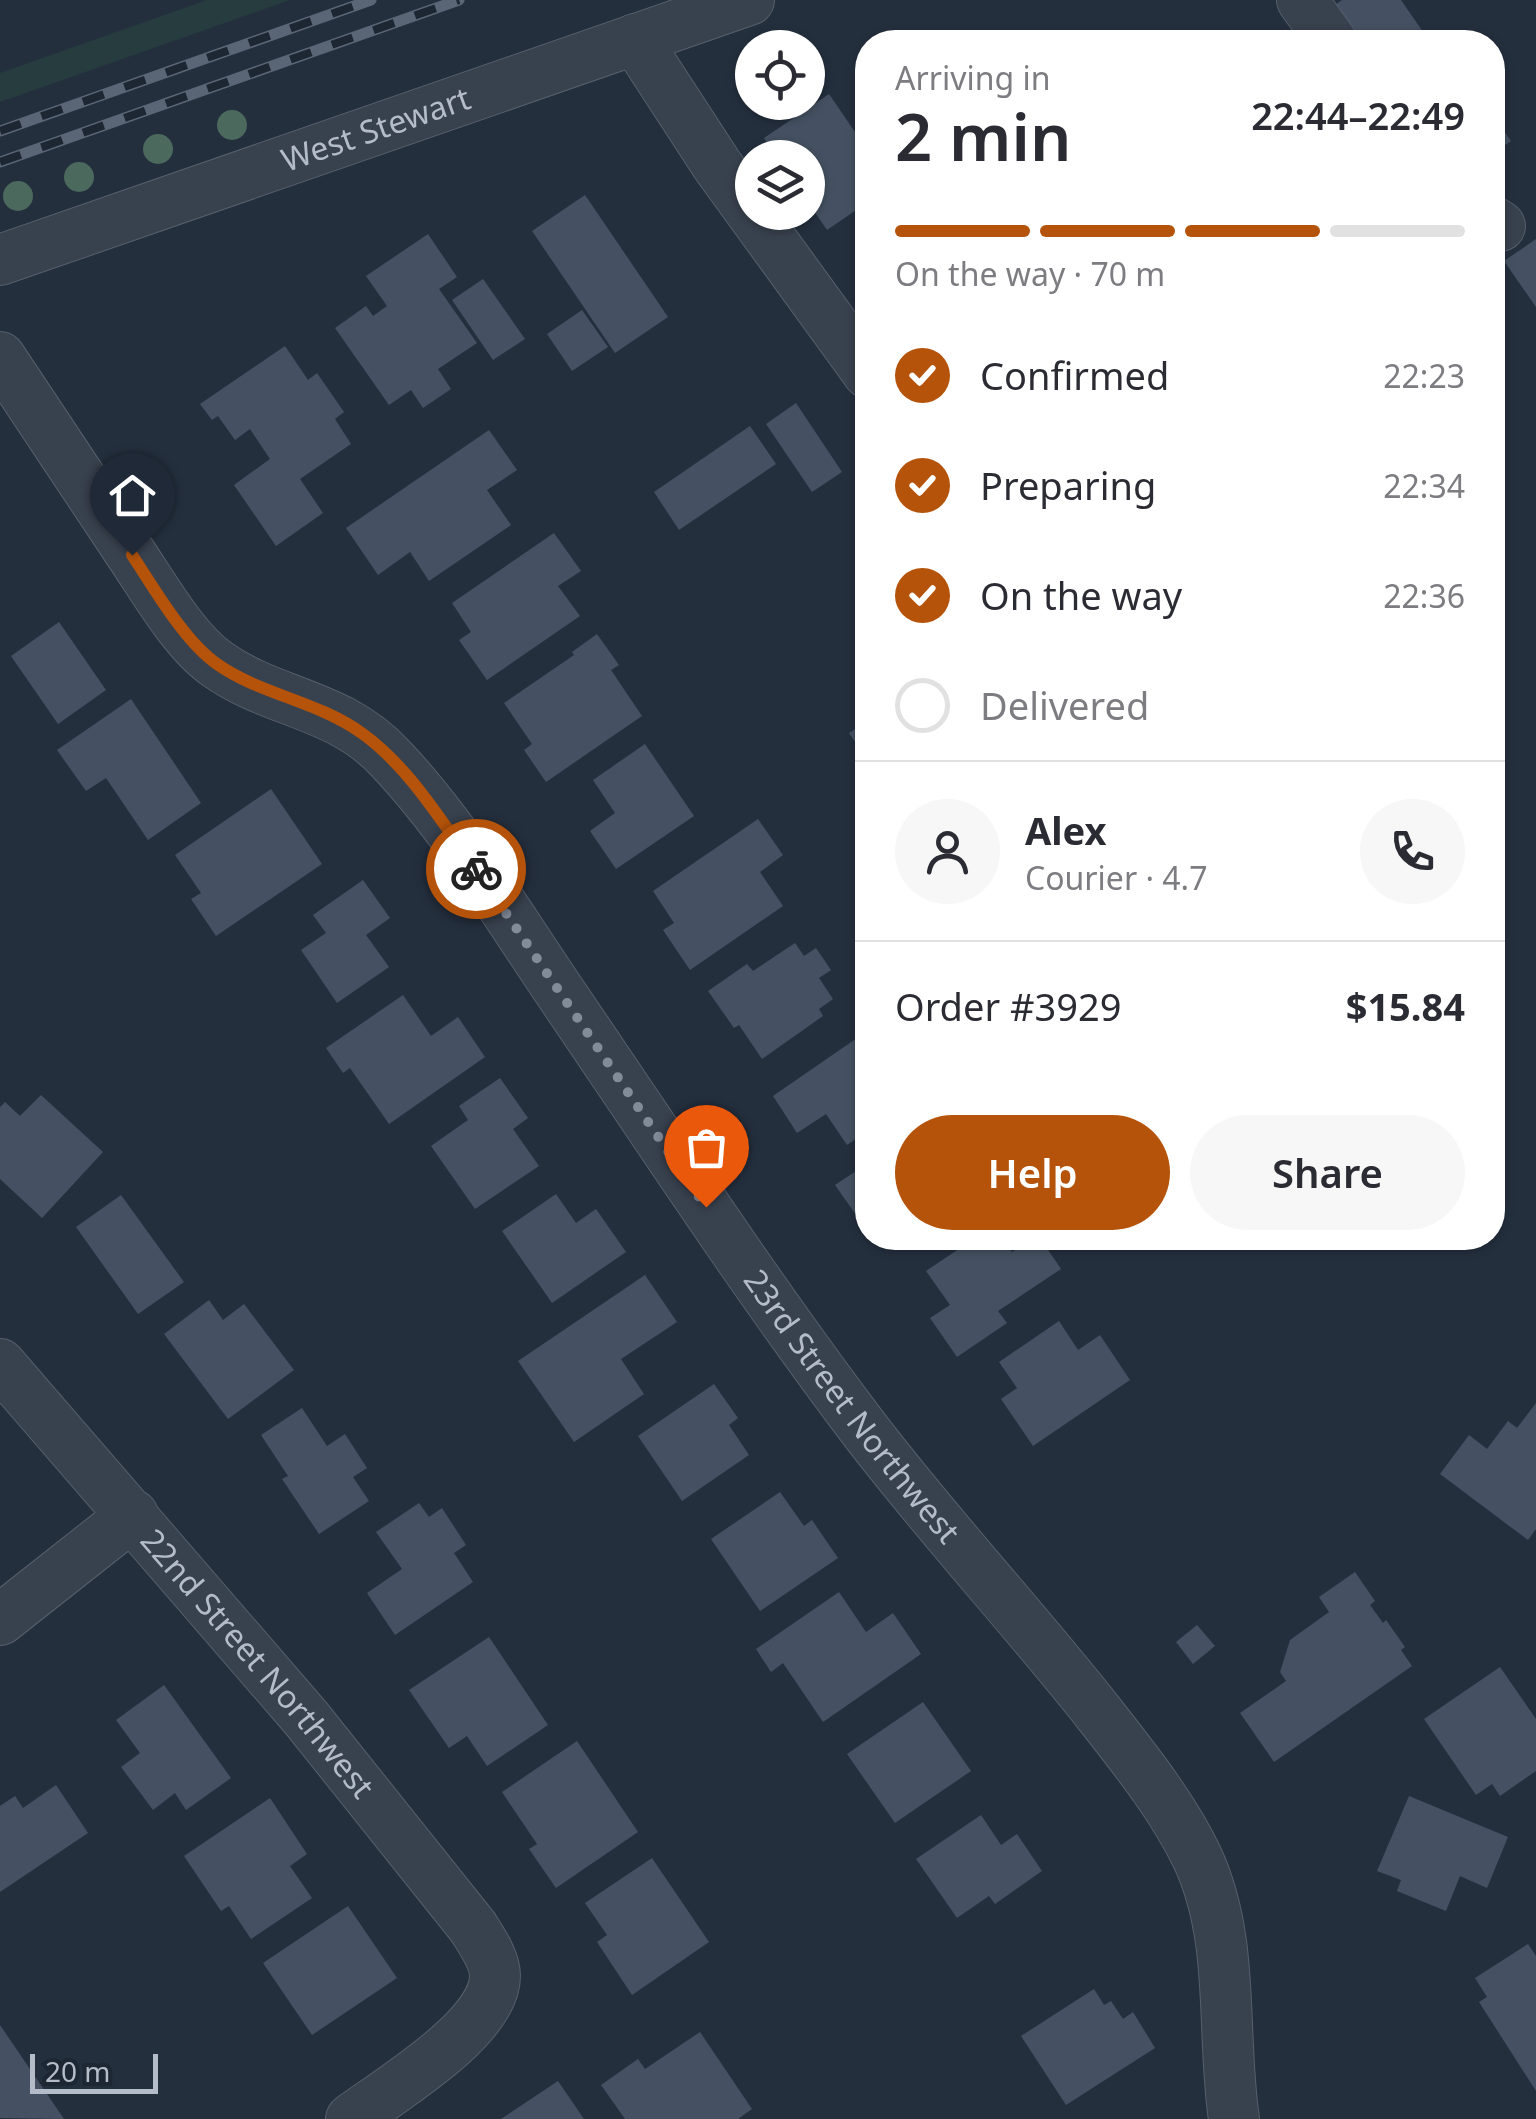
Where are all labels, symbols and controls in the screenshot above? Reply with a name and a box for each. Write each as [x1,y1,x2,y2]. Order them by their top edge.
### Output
map controls [735,30,825,230]
button: locate [735,30,825,120]
text: Arriving in [895,56,1050,99]
street label: West Stewart [275,75,476,181]
text: 22:44–22:49 [1251,89,1465,141]
text: 2 min [895,92,1071,180]
button: layers [735,140,825,230]
text: On the way · 70 m [895,252,1165,295]
icon: check [895,348,950,403]
text: Confirmed [980,349,1169,401]
text: 22:23 [1383,354,1465,397]
pin [90,453,175,556]
icon: check [895,458,950,513]
text: Preparing [980,459,1156,511]
text: 22:34 [1383,464,1465,507]
icon: home [105,468,160,523]
icon: check [895,568,950,623]
text: On the way [980,569,1182,621]
text: 22:36 [1383,574,1465,617]
text: Delivered [980,679,1149,731]
button: person [895,799,1000,904]
button: phone [1360,799,1465,904]
text: Alex [1025,804,1107,856]
courier [426,819,526,919]
icon: bike [449,842,504,897]
text: Courier · 4.7 [1025,856,1208,899]
text: Order #3929 [895,980,1121,1032]
text: $15.84 [1346,980,1465,1032]
pin [664,1105,749,1208]
button: Help [895,1115,1170,1230]
button: Share [1190,1115,1465,1230]
icon: bag [679,1120,734,1175]
street label: 23rd Street Northwest [735,1260,971,1552]
street label: 22nd Street Northwest [132,1519,385,1807]
scale bar [30,2049,158,2094]
text: 20 m [45,2052,111,2090]

